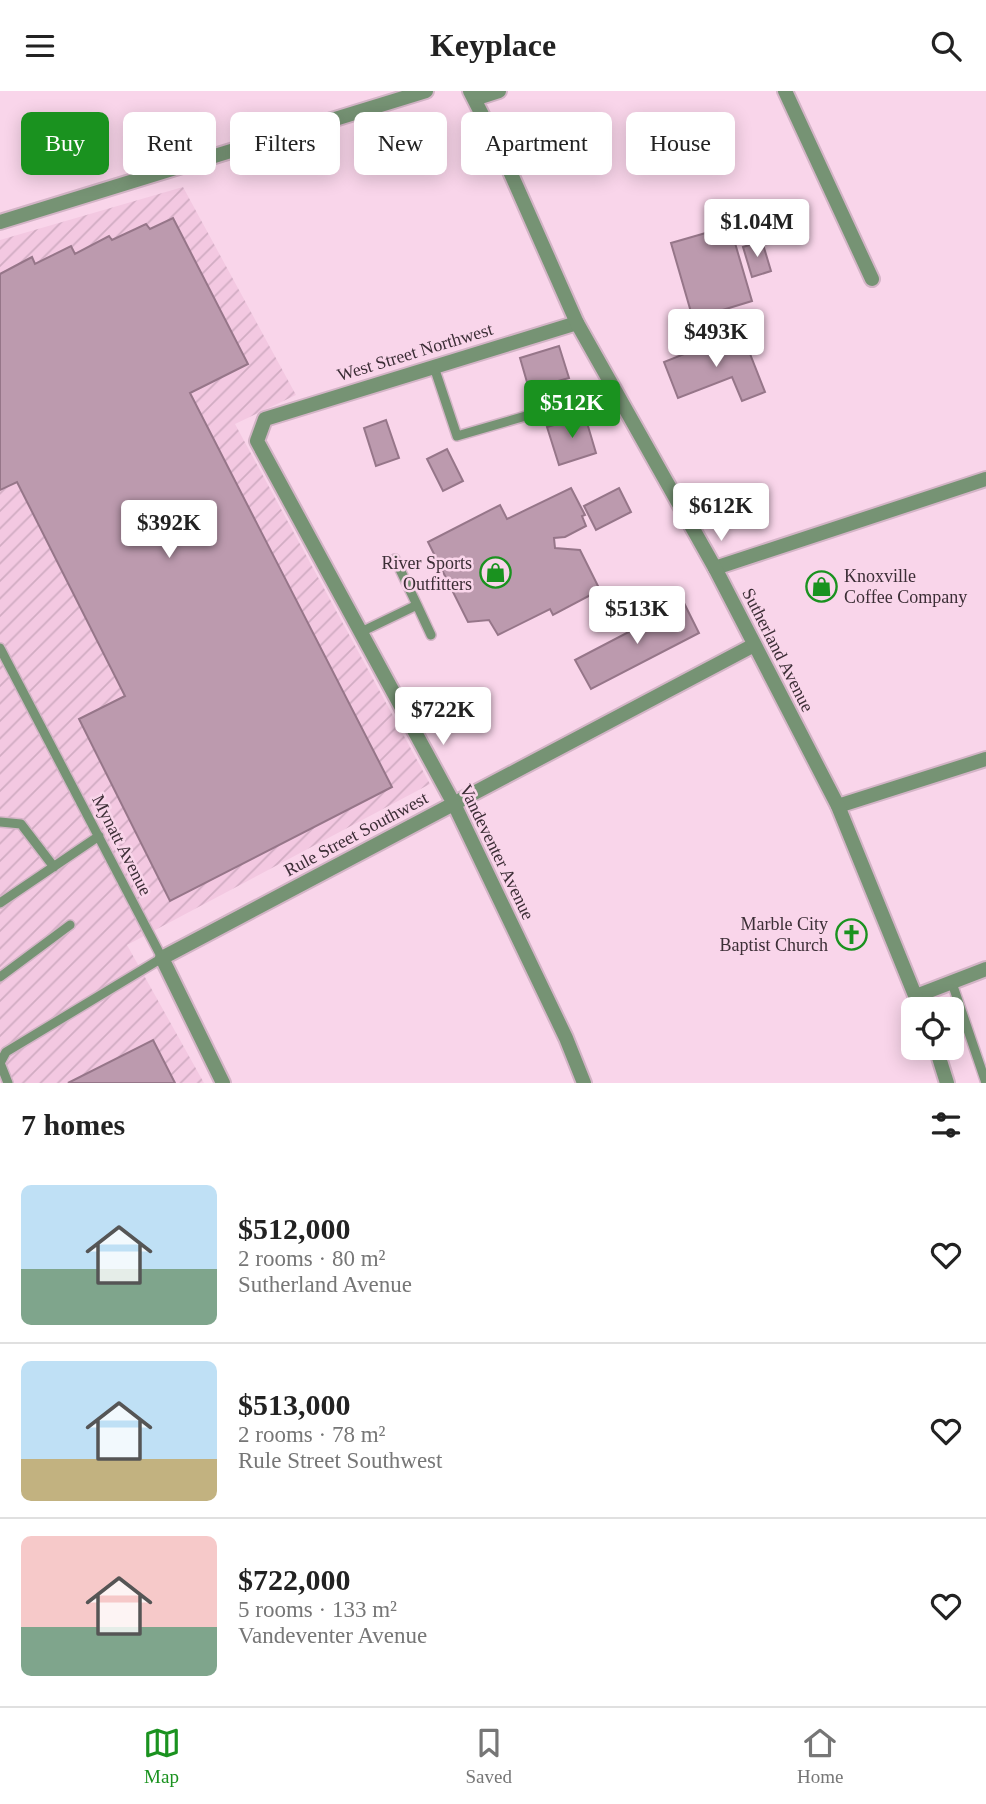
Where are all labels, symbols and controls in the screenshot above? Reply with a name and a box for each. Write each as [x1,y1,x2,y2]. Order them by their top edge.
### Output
icon: menu [21,27,59,65]
text: Keyplace [430,27,556,63]
icon: search [927,27,965,65]
chip: Buy [21,112,109,175]
chip: Rent [123,112,216,175]
chip: Filters [230,112,340,175]
chip: New [354,112,447,175]
chip: Apartment [461,112,612,175]
chip: House [626,112,735,175]
pin: $1.04M [700,199,814,259]
text: $1.04M [720,209,794,234]
pin: $493K [667,309,765,369]
street label: West Street Northwest [335,319,495,385]
text: $493K [684,319,748,344]
pin: $512K [523,381,621,440]
text: $512K [540,390,604,415]
pin: $612K [672,483,770,543]
text: $612K [689,493,753,518]
pin: $392K [120,501,218,560]
text: $392K [137,510,201,535]
place label: River Sports Outfitters [381,553,472,594]
shop icon: River Sports Outfitters [478,556,512,590]
place label: Knoxville Coffee Company [844,566,967,607]
shop icon: Knoxville Coffee Company [804,569,838,603]
street label: Sutherland Avenue [738,585,818,715]
pin: $513K [588,587,686,646]
text: $513K [605,596,669,621]
pin: $722K [394,687,492,747]
text: $722K [411,697,475,722]
street label: Vandeventer Avenue [456,781,538,923]
street label: Rule Street Southwest [281,788,431,880]
street label: Mynatt Avenue [88,791,156,899]
place label: Marble City Baptist Church [720,914,828,955]
church icon: Marble City Baptist Church [834,917,868,951]
map controls [901,997,964,1060]
button: locate [901,997,964,1060]
icon: filters [927,1106,965,1144]
text: 7 homes [21,1108,125,1141]
text: $512,000 [238,1212,351,1245]
icon: home [77,1213,161,1297]
icon: heart [927,1236,965,1274]
text: 2 rooms · 80 m² [238,1246,385,1271]
text: Sutherland Avenue [238,1272,412,1297]
text: $513,000 [238,1388,351,1421]
icon: home [77,1389,161,1473]
icon: heart [927,1412,965,1450]
text: 2 rooms · 78 m² [238,1422,385,1447]
text: Rule Street Southwest [238,1448,442,1473]
text: $722,000 [238,1563,351,1596]
icon: home [77,1564,161,1648]
icon: heart [927,1587,965,1625]
text: 5 rooms · 133 m² [238,1597,397,1622]
text: Vandeventer Avenue [238,1623,427,1648]
tab: Map [143,1724,181,1788]
tab: Saved [466,1724,512,1788]
tab: Home [797,1724,843,1788]

